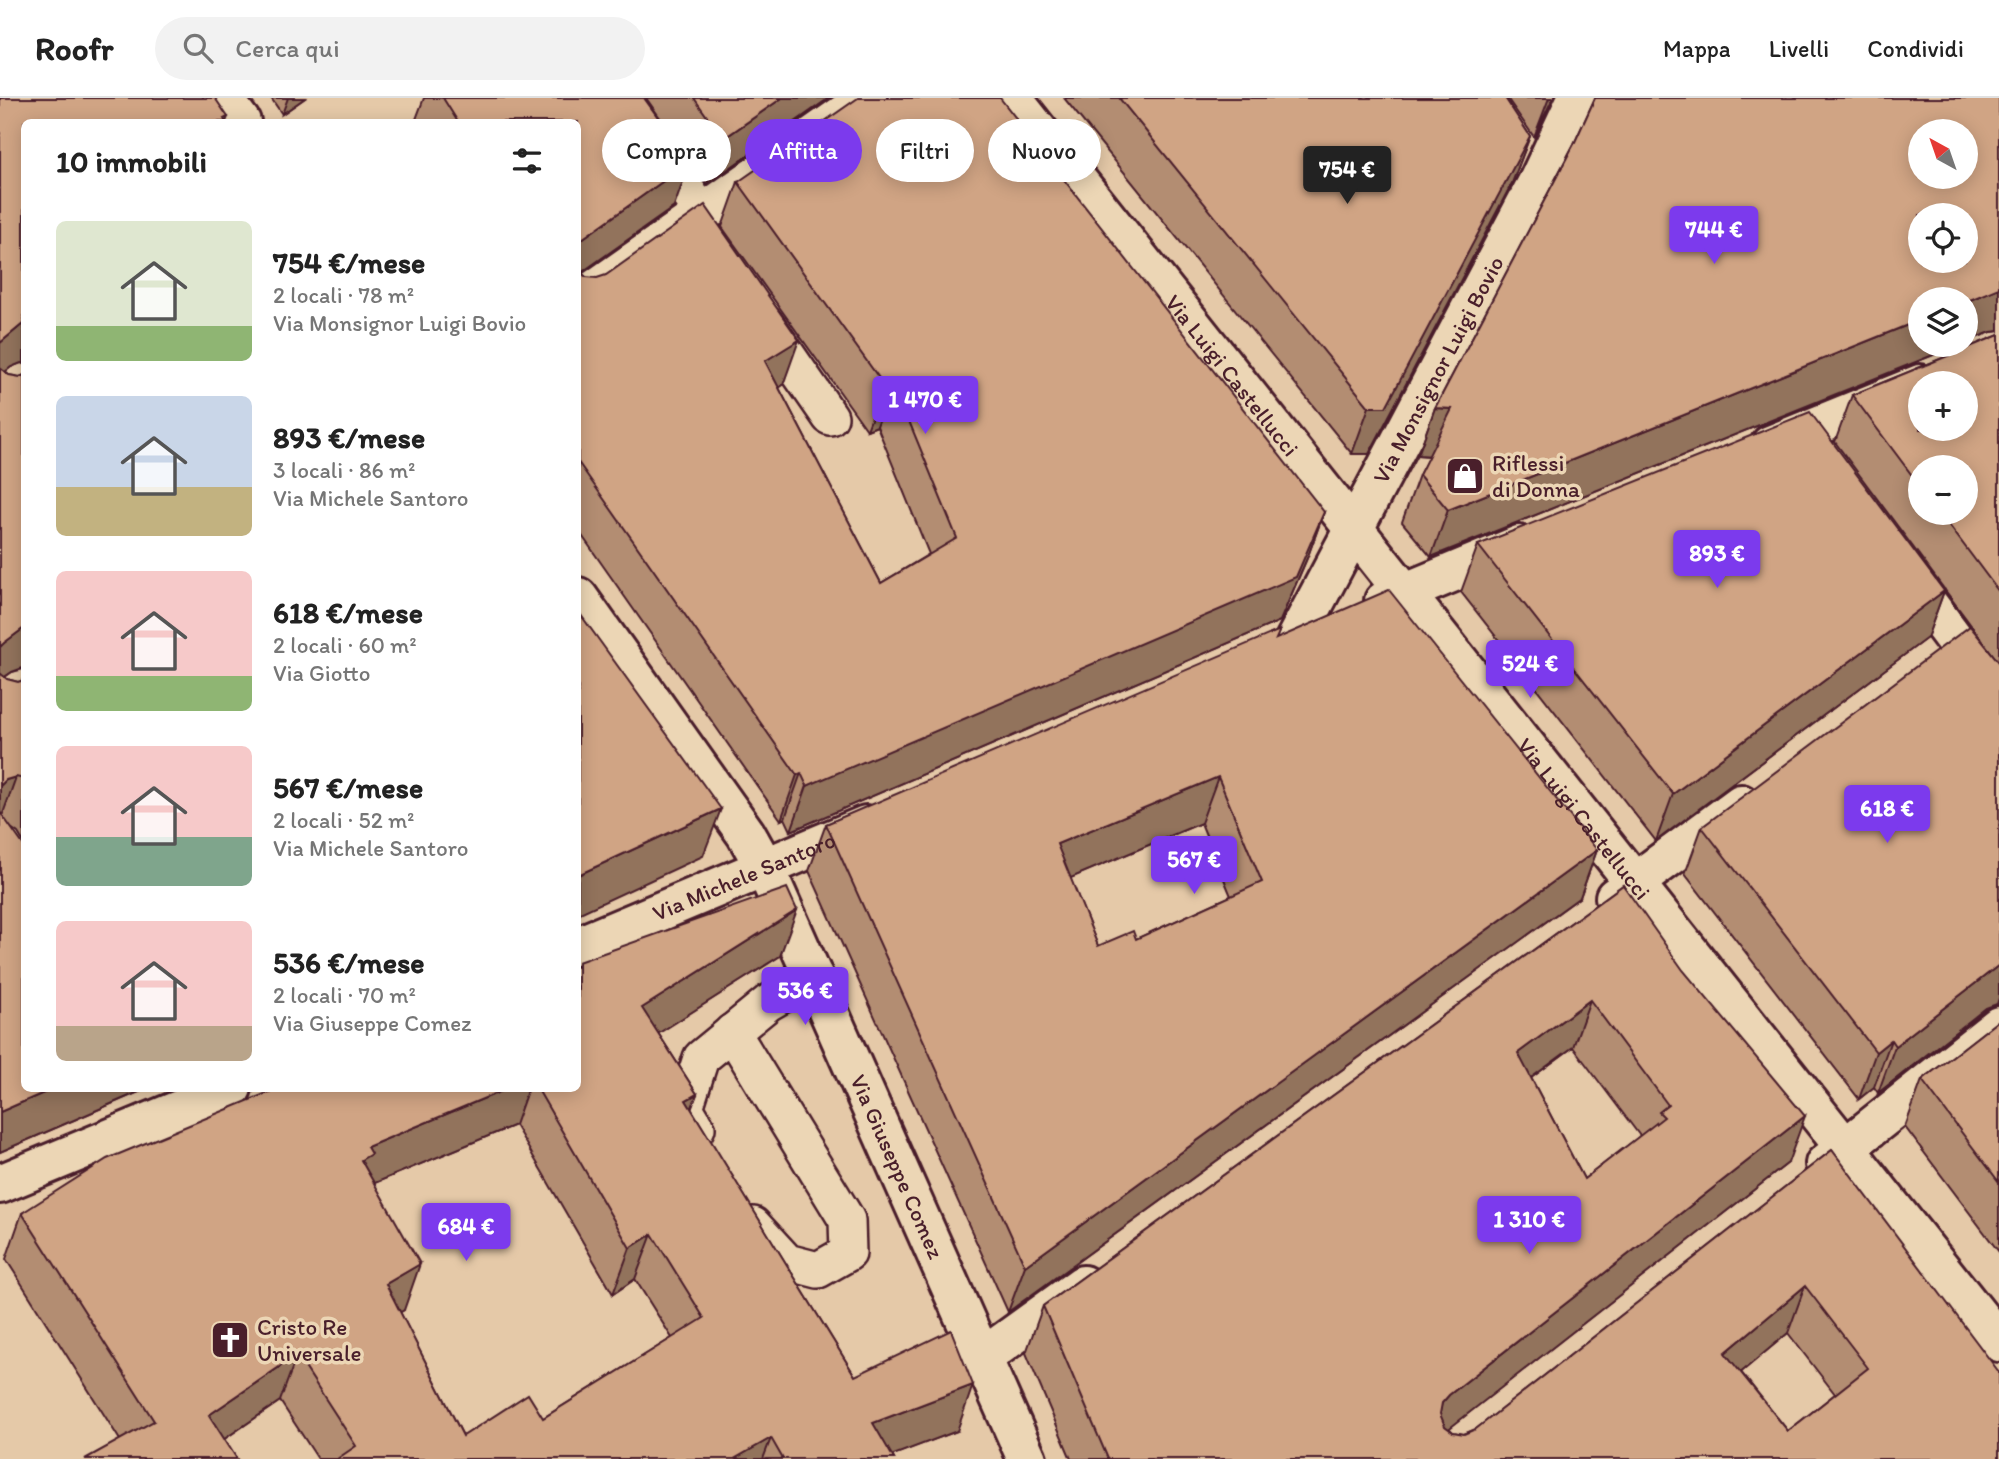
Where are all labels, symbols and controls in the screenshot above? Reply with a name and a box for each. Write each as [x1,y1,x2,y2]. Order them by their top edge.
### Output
search box [155,17,645,80]
text: Roofr [35,29,113,68]
icon: search [179,29,217,67]
text: Cerca qui [235,32,340,64]
text: Mappa [1663,34,1731,63]
text: Livelli [1769,34,1829,63]
text: Condividi [1867,34,1964,63]
chip: Compra [602,119,731,182]
chip: Affitta [745,119,862,182]
chip: Filtri [876,119,974,182]
chip: Nuovo [988,119,1101,182]
north arrow [1908,119,1978,189]
map controls [1908,119,1978,525]
icon: filters [508,142,546,180]
text: 10 immobili [56,143,207,180]
pin: 754 € [1298,146,1396,206]
text: 754 € [1319,155,1375,183]
button: locate [1908,203,1978,273]
pin: 744 € [1665,206,1763,266]
text: 744 € [1685,215,1743,243]
text: 754 €/mese [273,244,425,281]
icon: home [112,249,196,333]
street label: Via Monsignor Luigi Bovio [1367,251,1510,488]
text: 2 locali · 78 m² [273,281,414,309]
button: layers [1908,287,1978,357]
street label: Via Luigi Castellucci [1159,289,1305,462]
text: Via Monsignor Luigi Bovio [273,309,526,337]
button: + [1908,371,1978,441]
pin: 1 470 € [860,376,990,436]
text: 1 470 € [888,385,962,413]
text: 893 €/mese [273,419,425,456]
icon: home [112,424,196,508]
place label: Riflessi di Donna [1492,449,1580,503]
shop icon: Riflessi di Donna [1444,455,1486,497]
button: − [1908,455,1978,525]
text: 3 locali · 86 m² [273,456,415,484]
text: Via Michele Santoro [273,484,469,512]
pin: 893 € [1668,531,1766,590]
text: 893 € [1689,539,1745,567]
text: 618 €/mese [273,594,423,631]
icon: home [112,599,196,683]
text: 2 locali · 60 m² [273,631,417,659]
pin: 524 € [1481,640,1579,700]
text: 524 € [1502,649,1558,677]
text: Via Giotto [273,659,370,687]
street label: Via Luigi Castellucci [1511,732,1657,905]
text: 567 €/mese [273,769,423,806]
icon: home [112,774,196,858]
pin: 618 € [1838,786,1936,845]
text: 618 € [1860,794,1914,822]
text: 2 locali · 52 m² [273,806,414,834]
street label: Via Michele Santoro [648,825,840,927]
text: Via Michele Santoro [273,834,469,862]
pin: 567 € [1145,836,1243,896]
text: 567 € [1167,845,1221,873]
text: 536 €/mese [273,944,425,981]
icon: home [112,949,196,1033]
pin: 536 € [756,968,854,1027]
text: 536 € [777,976,833,1004]
text: 2 locali · 70 m² [273,981,416,1009]
text: Via Giuseppe Comez [273,1009,472,1037]
street label: Via Giuseppe Comez [844,1070,951,1264]
pin: 1 310 € [1464,1196,1594,1256]
pin: 684 € [417,1204,515,1263]
text: 1 310 € [1493,1205,1565,1233]
text: 684 € [438,1212,494,1240]
place label: Cristo Re Universale [257,1313,362,1367]
church icon: Cristo Re Universale [209,1319,251,1361]

